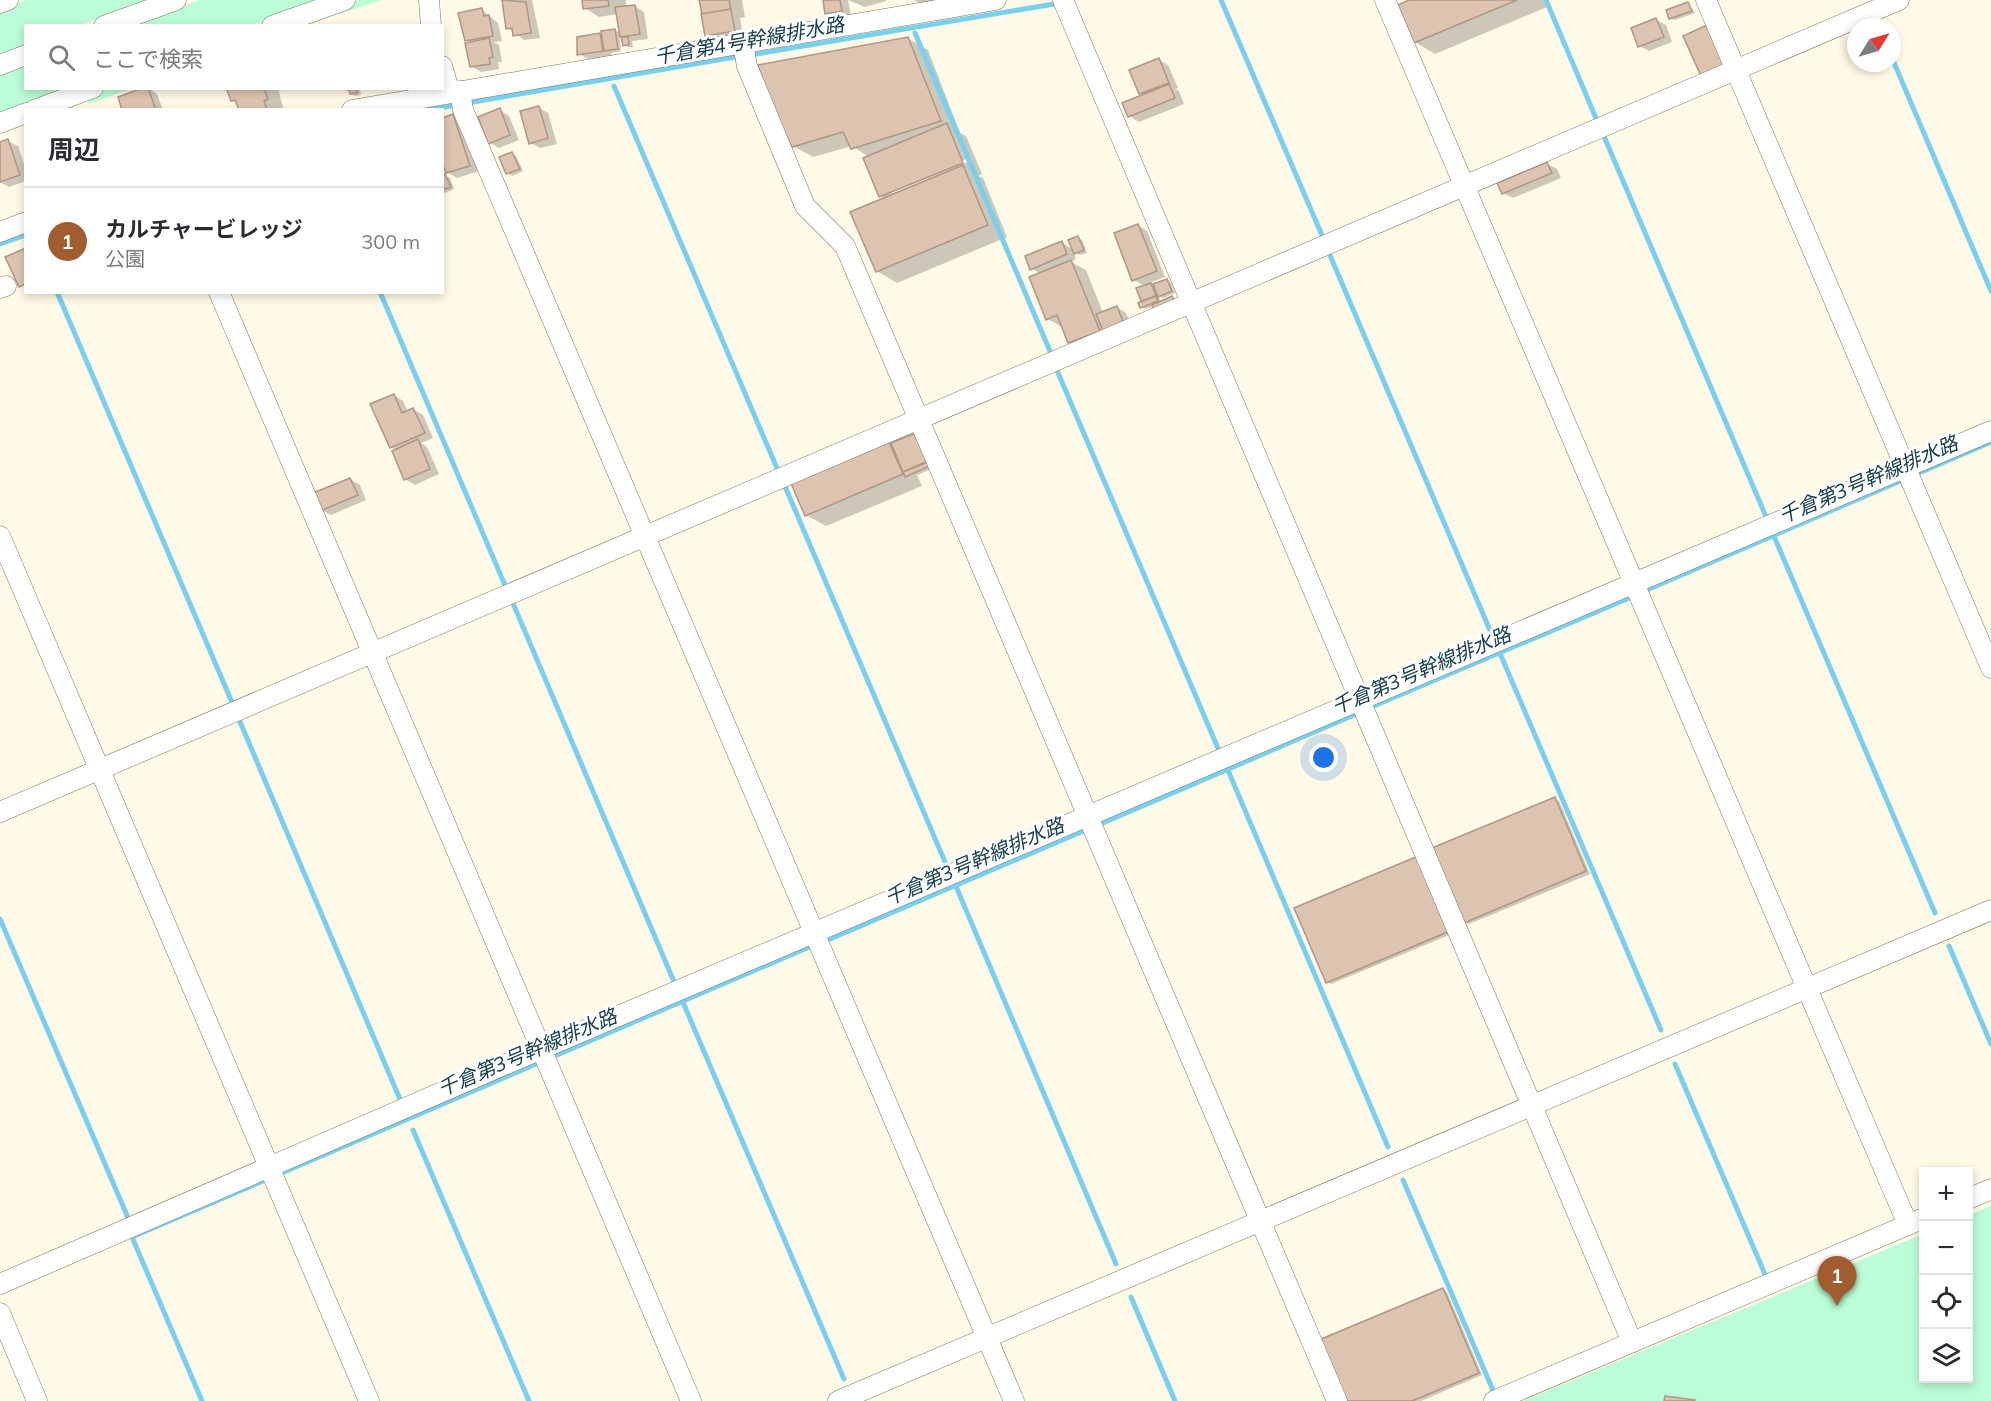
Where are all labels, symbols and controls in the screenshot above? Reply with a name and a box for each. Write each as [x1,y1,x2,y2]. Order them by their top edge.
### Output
water label: 千倉第4号幹線排水路 [652,11,848,69]
north arrow [1847,18,1901,72]
search box [24,24,444,90]
icon: search [45,41,78,74]
text: ここで検索 [93,45,203,73]
text: 周辺 [48,133,100,166]
text: カルチャービレッジ [105,215,303,243]
text: 1 [62,229,74,254]
text: 300 m [361,229,420,254]
text: 公園 [105,246,145,271]
water label: 千倉第3号幹線排水路 [1775,429,1963,528]
water label: 千倉第3号幹線排水路 [1328,620,1516,719]
your location [1309,743,1338,772]
water label: 千倉第3号幹線排水路 [881,811,1069,910]
water label: 千倉第3号幹線排水路 [434,1002,622,1101]
map controls [1919,1167,1973,1383]
button: + [1919,1167,1973,1221]
button: − [1919,1221,1973,1275]
pin: 1 [1818,1256,1856,1306]
button: locate [1919,1275,1973,1329]
button: layers [1919,1329,1973,1383]

